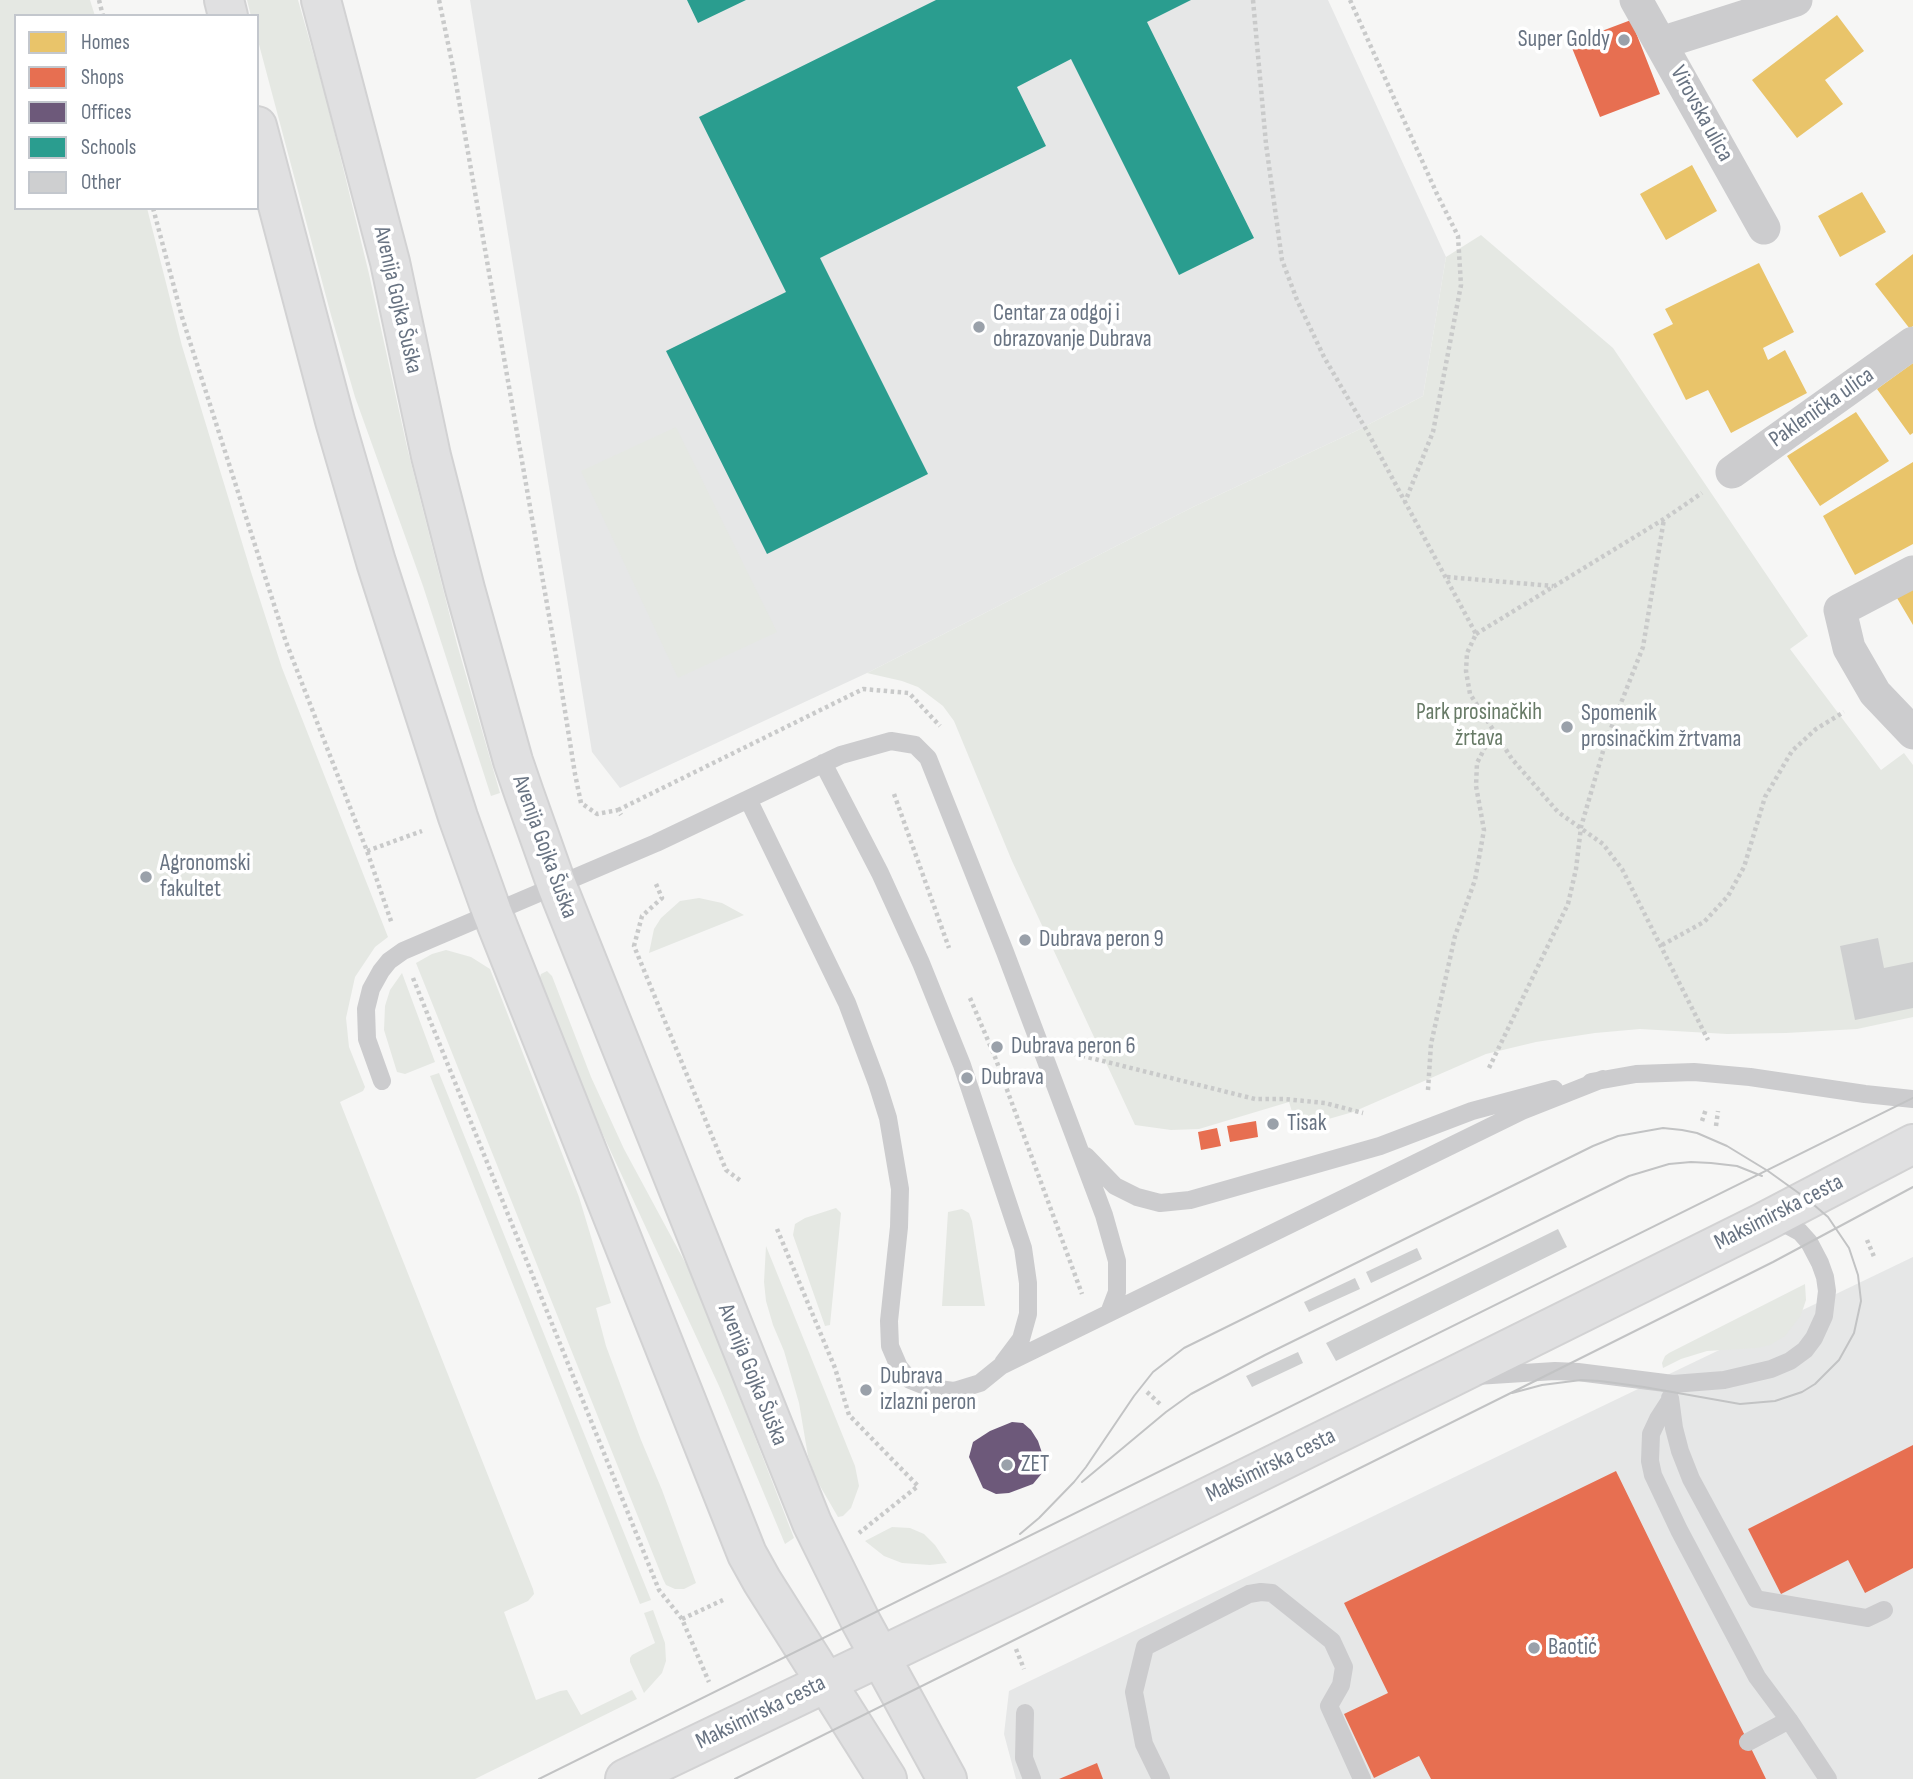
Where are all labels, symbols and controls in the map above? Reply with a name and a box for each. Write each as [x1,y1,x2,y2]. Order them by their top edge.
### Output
legend [14,14,259,210]
place label: Super Goldy [1518,26,1610,54]
text: Homes [81,30,130,55]
marker: Super Goldy [1616,32,1632,48]
street label: Virovska ulica [1663,61,1739,167]
text: Shops [81,65,124,90]
text: Offices [81,100,132,125]
text: Schools [81,135,136,160]
text: Other [81,170,121,195]
street label: Avenija Gojka Šuška [367,224,427,376]
place label: Centar za odgoj i obrazovanje Dubrava [993,300,1152,354]
marker: Centar za odgoj i obrazovanje Dubrava [971,319,987,335]
street label: Paklenička ulica [1764,362,1880,454]
park label: Park prosinačkih žrtava [1416,699,1542,753]
place label: Spomenik prosinačkim žrtvama [1581,700,1741,754]
marker: Spomenik prosinačkim žrtvama [1559,719,1575,735]
street label: Avenija Gojka Šuška [505,772,583,922]
place label: Agronomski fakultet [160,850,251,904]
marker: Agronomski fakultet [138,869,154,885]
place label: Dubrava peron 9 [1039,926,1164,954]
marker: Dubrava peron 9 [1017,932,1033,948]
place label: Dubrava peron 6 [1011,1033,1136,1061]
marker: Dubrava peron 6 [989,1039,1005,1055]
place label: Dubrava [981,1064,1044,1092]
marker: Dubrava [959,1070,975,1086]
place label: Tisak [1287,1110,1326,1138]
marker: Tisak [1265,1116,1281,1132]
street label: Maksimirska cesta [1710,1169,1848,1257]
street label: Avenija Gojka Šuška [711,1300,793,1450]
place label: Dubrava izlazni peron [880,1363,976,1417]
marker: Dubrava izlazni peron [858,1382,874,1398]
street label: Maksimirska cesta [1202,1423,1340,1509]
place label: ZET [1021,1451,1049,1479]
marker: ZET [999,1457,1015,1473]
place label: Baotić [1548,1634,1597,1662]
marker: Baotić [1526,1640,1542,1656]
street label: Maksimirska cesta [692,1670,830,1756]

